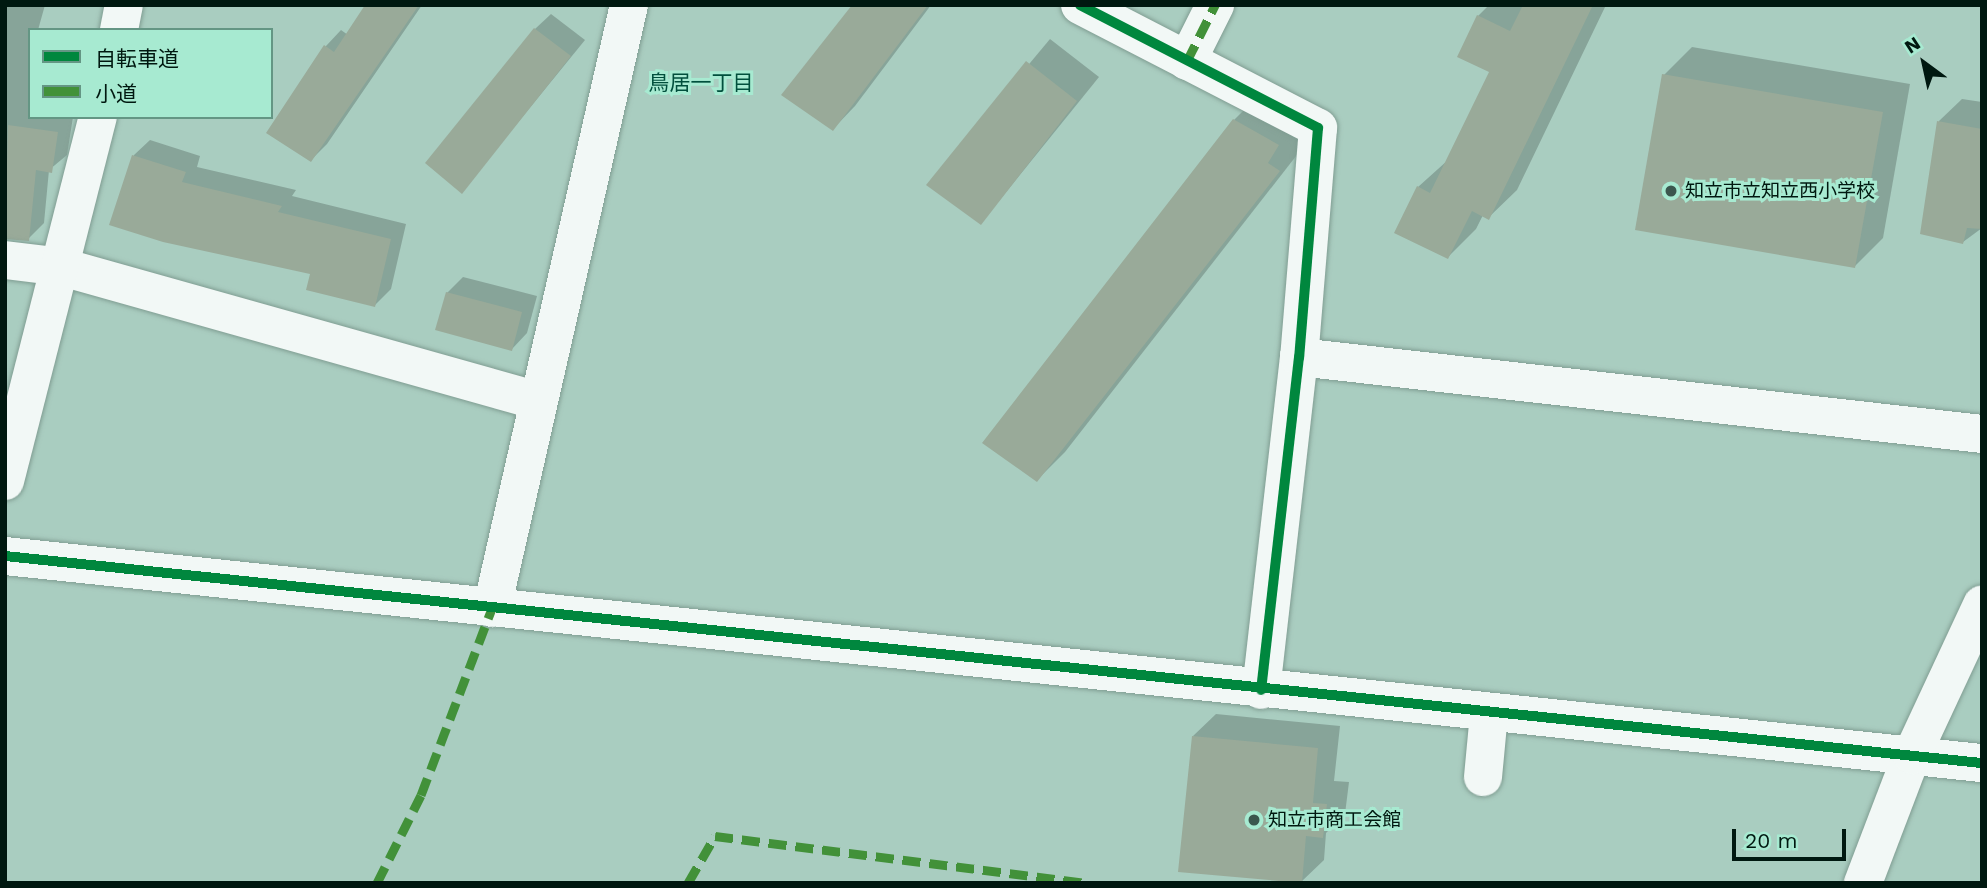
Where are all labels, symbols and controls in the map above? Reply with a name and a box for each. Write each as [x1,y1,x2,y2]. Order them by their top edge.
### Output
legend [28,28,273,119]
north arrow [1889,28,1959,98]
text: N [1900,31,1924,58]
text: 自転車道 [95,46,179,71]
district label: 鳥居一丁目 [649,70,753,96]
text: 小道 [95,81,137,106]
place label: 知立市立知立西小学校 [1685,180,1875,202]
marker: 知立市立知立西小学校 [1663,183,1679,199]
place label: 知立市商工会館 [1268,809,1401,831]
marker: 知立市商工会館 [1246,812,1262,828]
scale bar [1735,814,1849,858]
text: 20 m [1745,828,1797,853]

